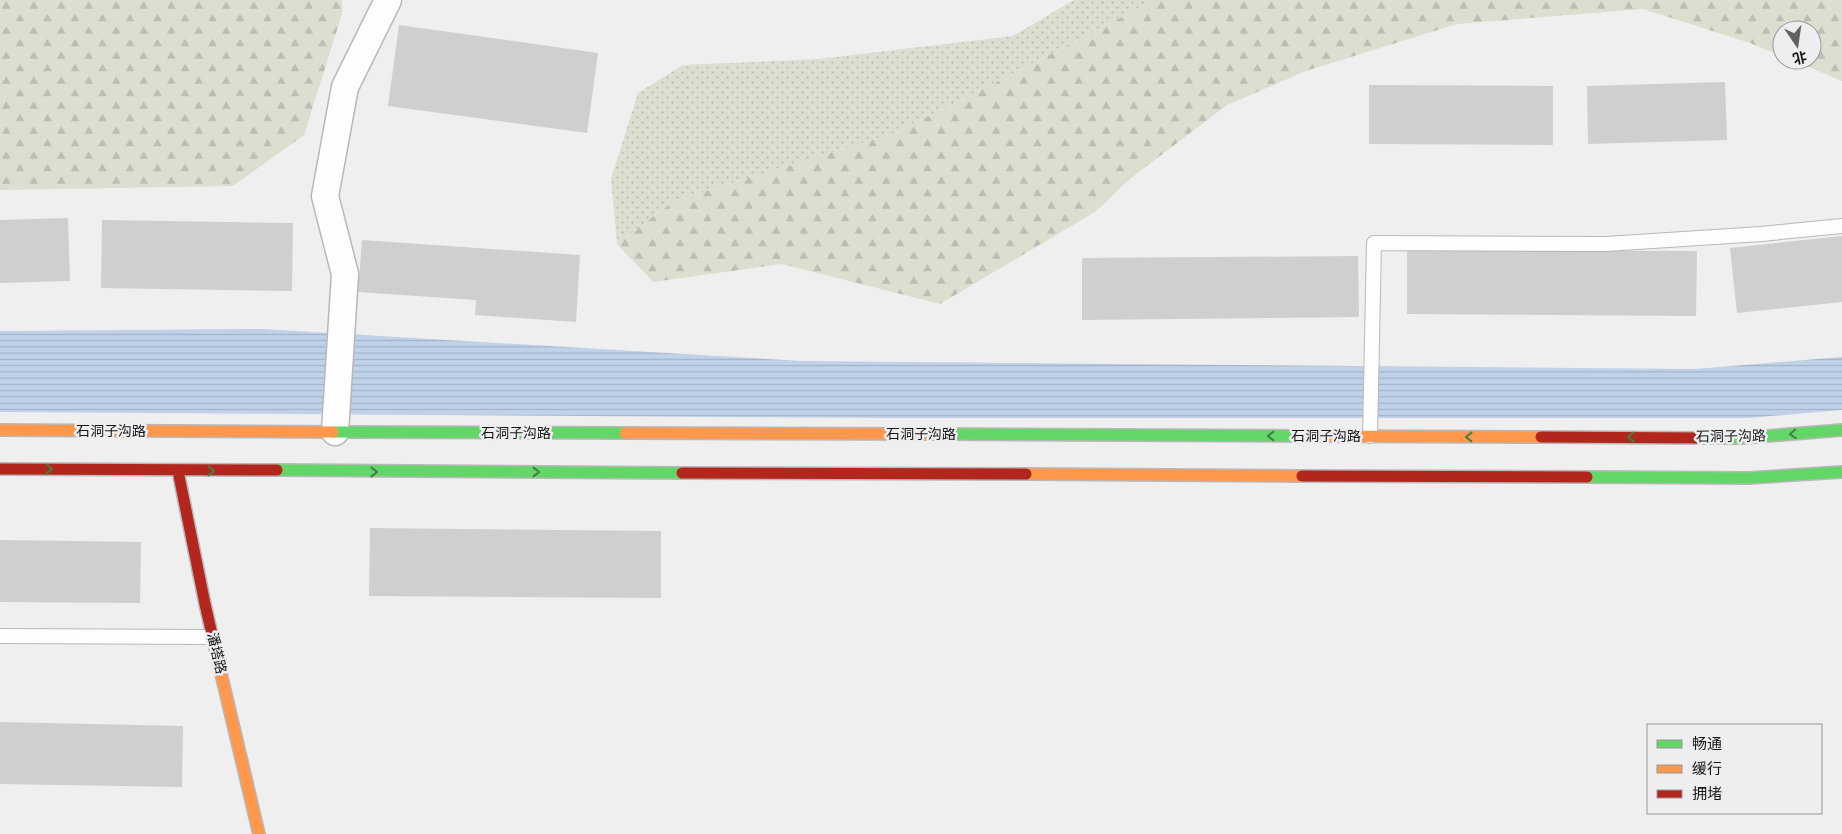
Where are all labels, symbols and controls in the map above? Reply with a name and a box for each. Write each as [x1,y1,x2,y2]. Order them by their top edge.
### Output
north arrow [1772,20,1822,70]
text: 北 [1791,48,1808,66]
street label: 石洞子沟路 [76,424,146,439]
street label: 石洞子沟路 [481,426,551,441]
street label: 石洞子沟路 [886,427,956,442]
street label: 石洞子沟路 [1696,428,1766,445]
one-way arrow [1789,428,1797,439]
street label: 石洞子沟路 [1291,429,1361,444]
one-way arrow [1267,431,1274,441]
one-way arrow [1464,432,1472,442]
one-way arrow [1627,432,1634,442]
one-way arrow [45,464,53,474]
one-way arrow [208,466,215,476]
one-way arrow [370,467,378,477]
one-way arrow [532,467,540,477]
street label: 潘塔路 [204,631,229,675]
legend [1647,724,1822,814]
text: 畅通 [1692,736,1722,752]
text: 缓行 [1692,761,1722,777]
text: 拥堵 [1692,786,1722,802]

